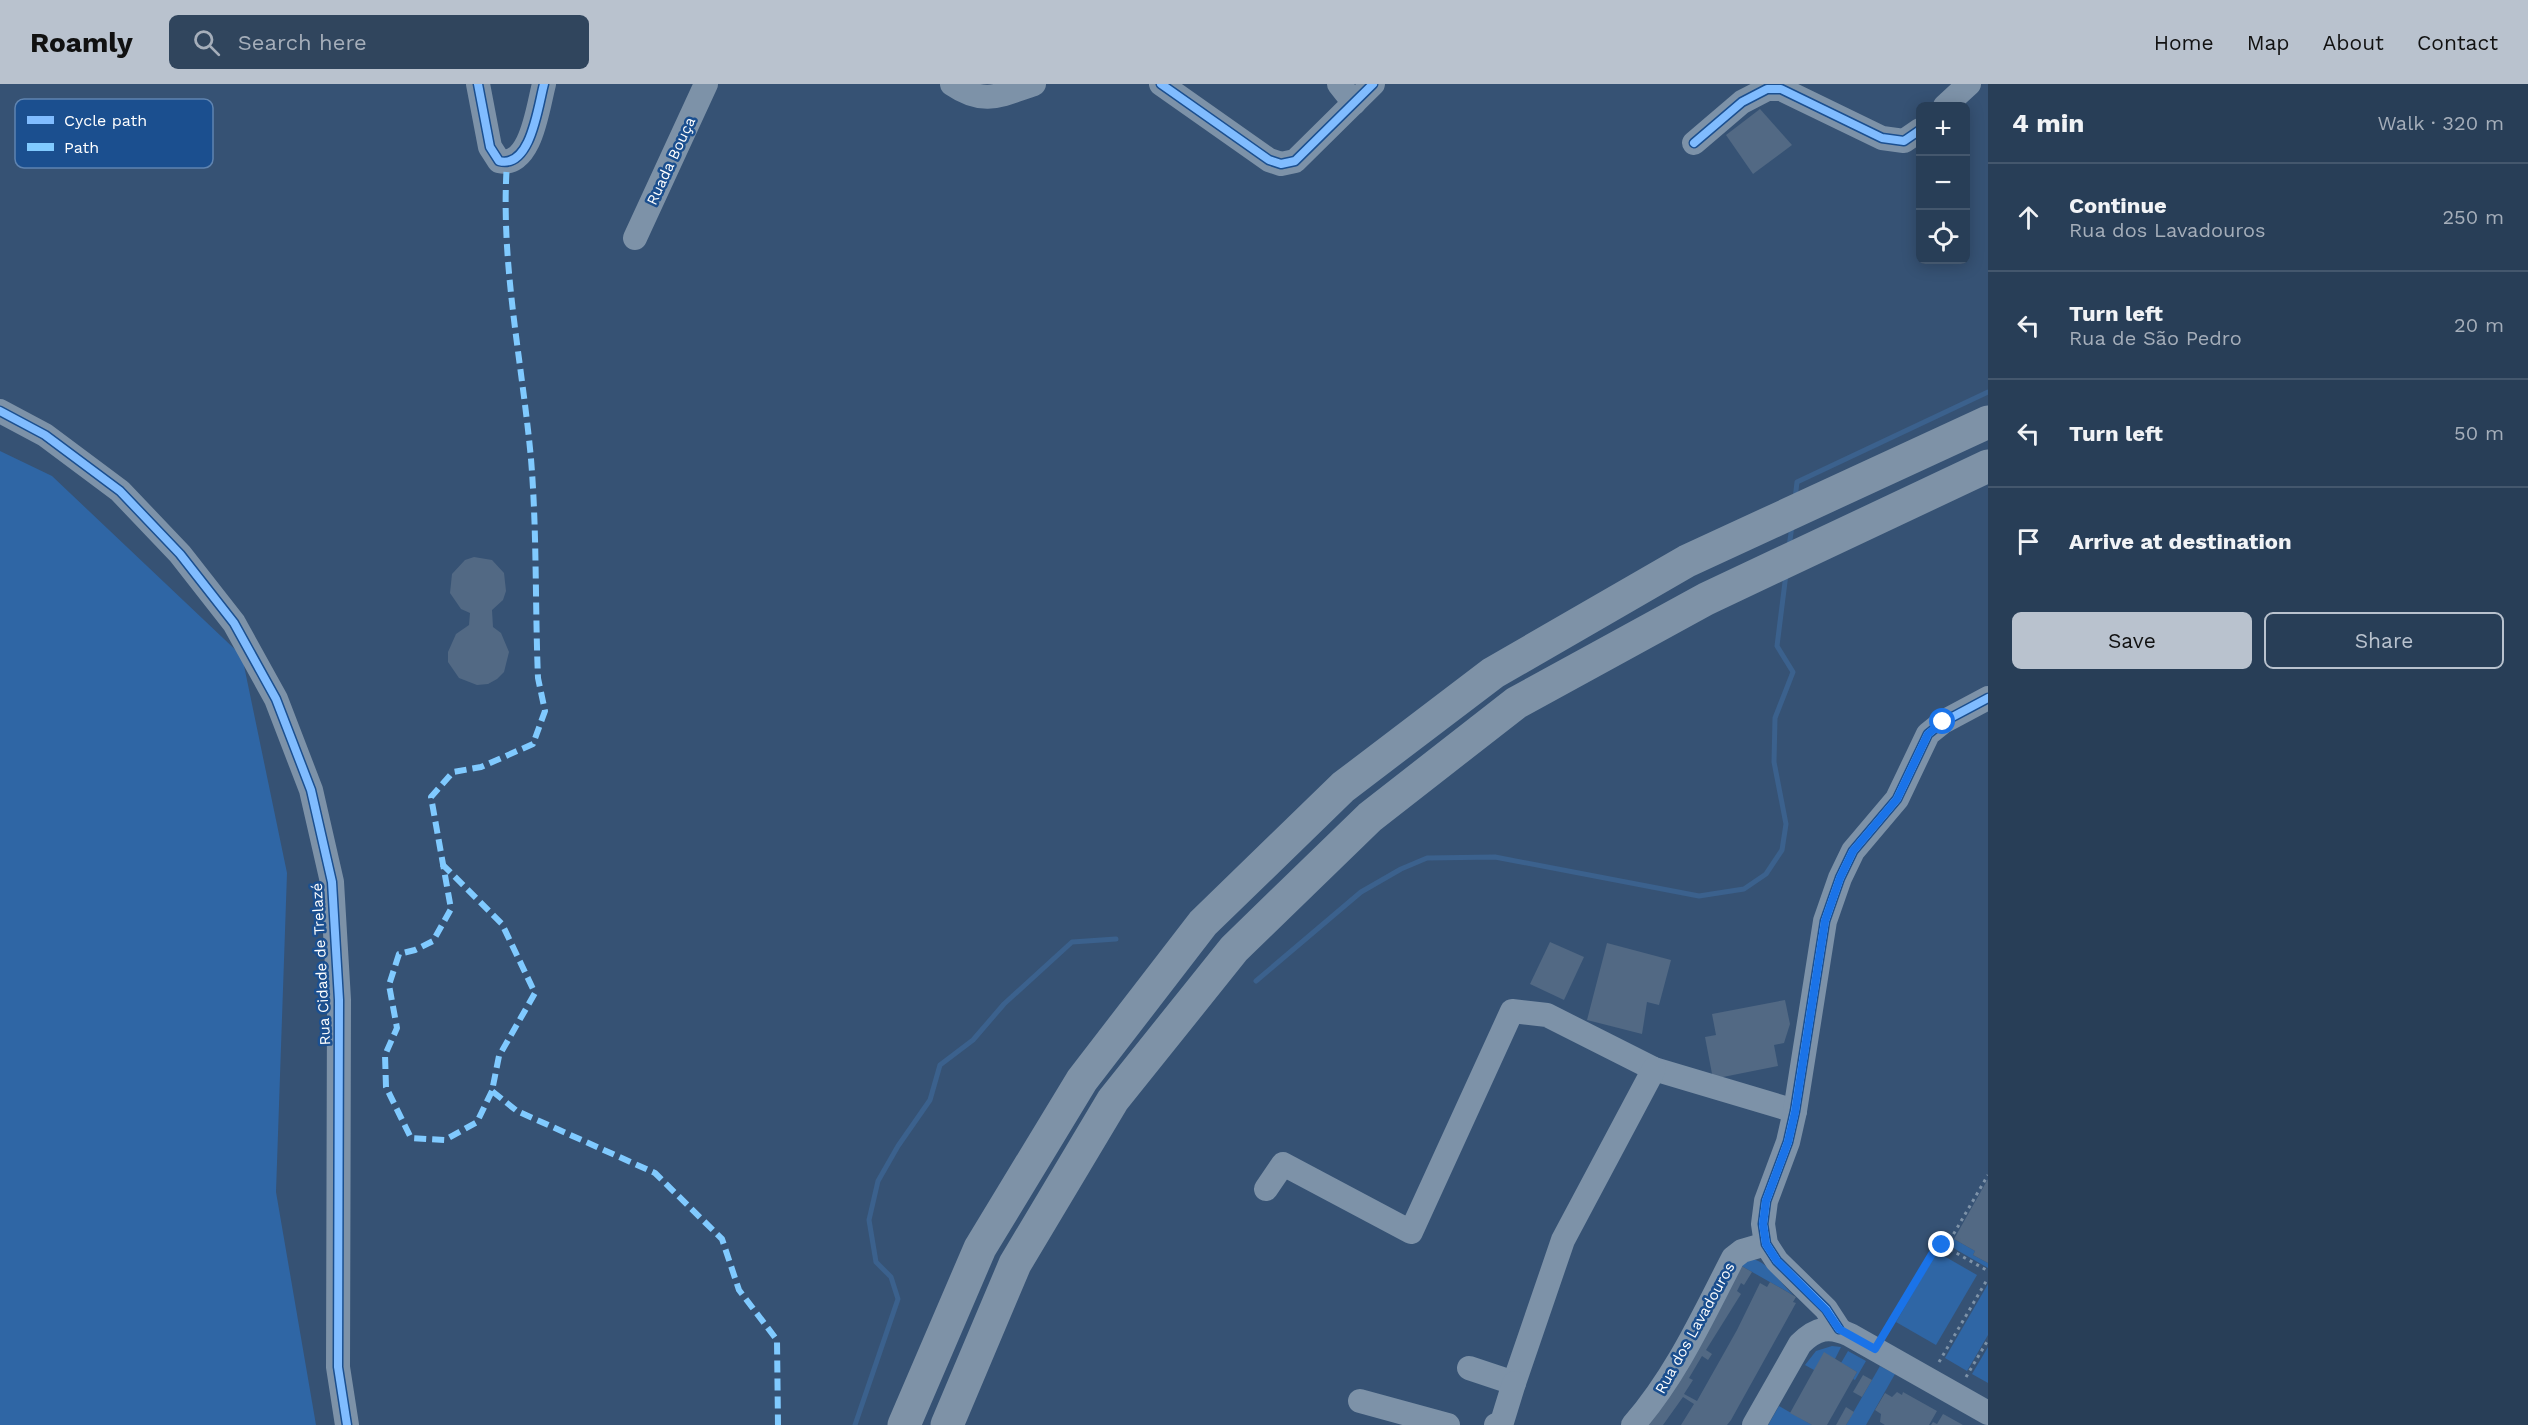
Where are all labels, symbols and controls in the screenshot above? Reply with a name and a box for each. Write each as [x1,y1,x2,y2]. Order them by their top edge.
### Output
search box [169,15,589,69]
text: Roamly [30,26,133,59]
icon: search [190,26,223,59]
text: Search here [238,30,367,55]
text: Home [2154,30,2214,55]
text: Map [2247,30,2290,55]
text: About [2323,30,2384,55]
text: Contact [2417,30,2498,55]
legend [15,99,213,168]
map controls [1916,102,1970,264]
button: + [1916,102,1970,156]
text: 4 min [2012,108,2084,138]
text: Cycle path [64,111,147,130]
text: Walk · 320 m [2377,111,2504,135]
street label: Ruada Bouça [643,114,699,208]
text: Path [64,138,99,157]
button: − [1916,156,1970,210]
text: Continue [2069,193,2167,218]
icon: ahead [2012,201,2045,234]
text: 250 m [2442,205,2504,229]
button: locate [1916,210,1970,264]
text: Rua dos Lavadouros [2069,218,2266,242]
text: Turn left [2069,301,2163,326]
icon: left [2012,309,2045,342]
text: 20 m [2454,313,2504,337]
text: Rua de São Pedro [2069,326,2242,350]
icon: left [2012,417,2045,450]
text: Turn left [2069,421,2163,446]
text: 50 m [2454,421,2504,445]
icon: arrive [2012,525,2045,558]
text: Arrive at destination [2069,529,2292,554]
button: Save [2012,612,2252,669]
button: Share [2264,612,2504,669]
route start [1929,708,1955,734]
street label: Rua Cidade de Trelazé [308,882,334,1046]
route end [1928,1231,1954,1257]
street label: Rua dos Lavadouros [1651,1259,1739,1397]

